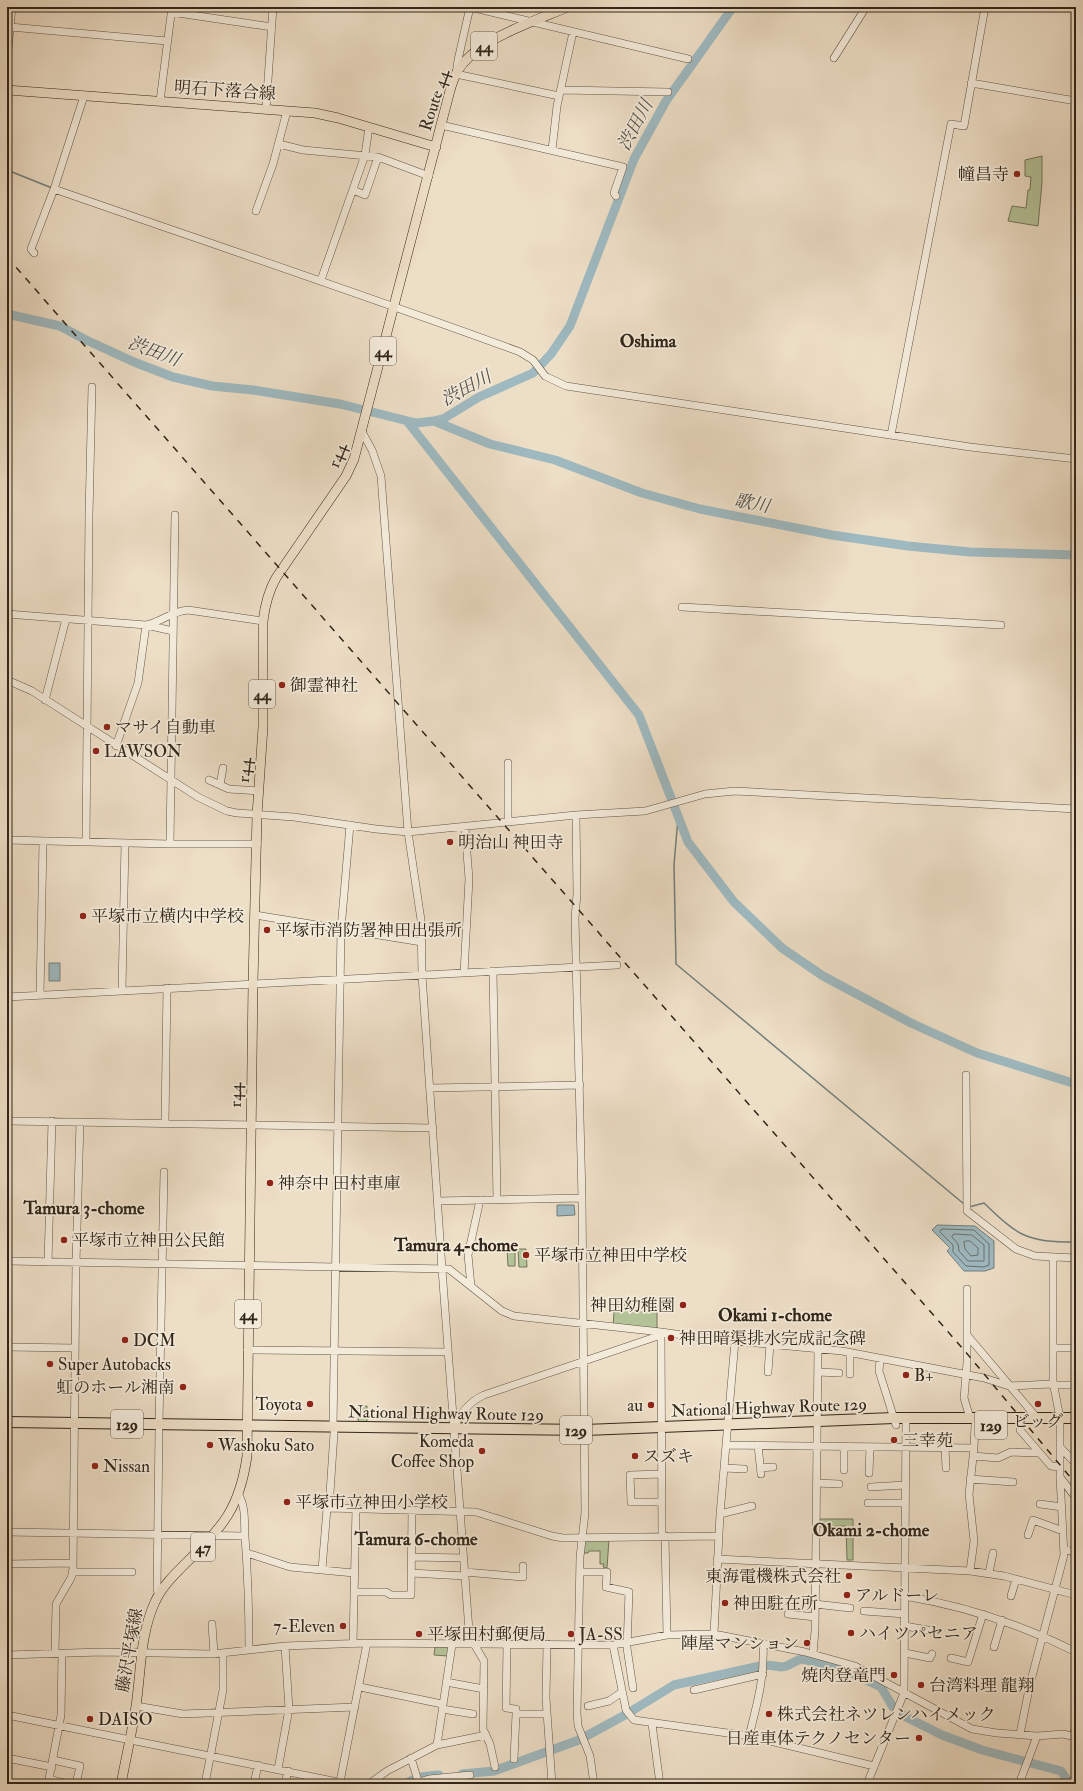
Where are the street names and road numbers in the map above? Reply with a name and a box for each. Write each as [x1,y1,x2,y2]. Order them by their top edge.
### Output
road number: 44 [471,32,497,60]
street label: Route 44 [415,66,455,134]
street label: 明石下落合線 [173,76,277,105]
road number: 44 [370,337,396,365]
street label: r44 [323,439,352,471]
road number: 44 [249,680,275,708]
street label: r44 [233,756,256,783]
street label: r44 [225,1082,246,1108]
road number: 44 [235,1300,261,1328]
street label: National Highway Route 129 [671,1394,867,1422]
street label: National Highway Route 129 [348,1401,544,1427]
road number: 129 [111,1410,143,1438]
road number: 129 [975,1411,1007,1439]
road number: 129 [560,1416,592,1444]
road number: 47 [191,1533,215,1561]
street label: 藤沢平塚線 [112,1606,147,1694]

